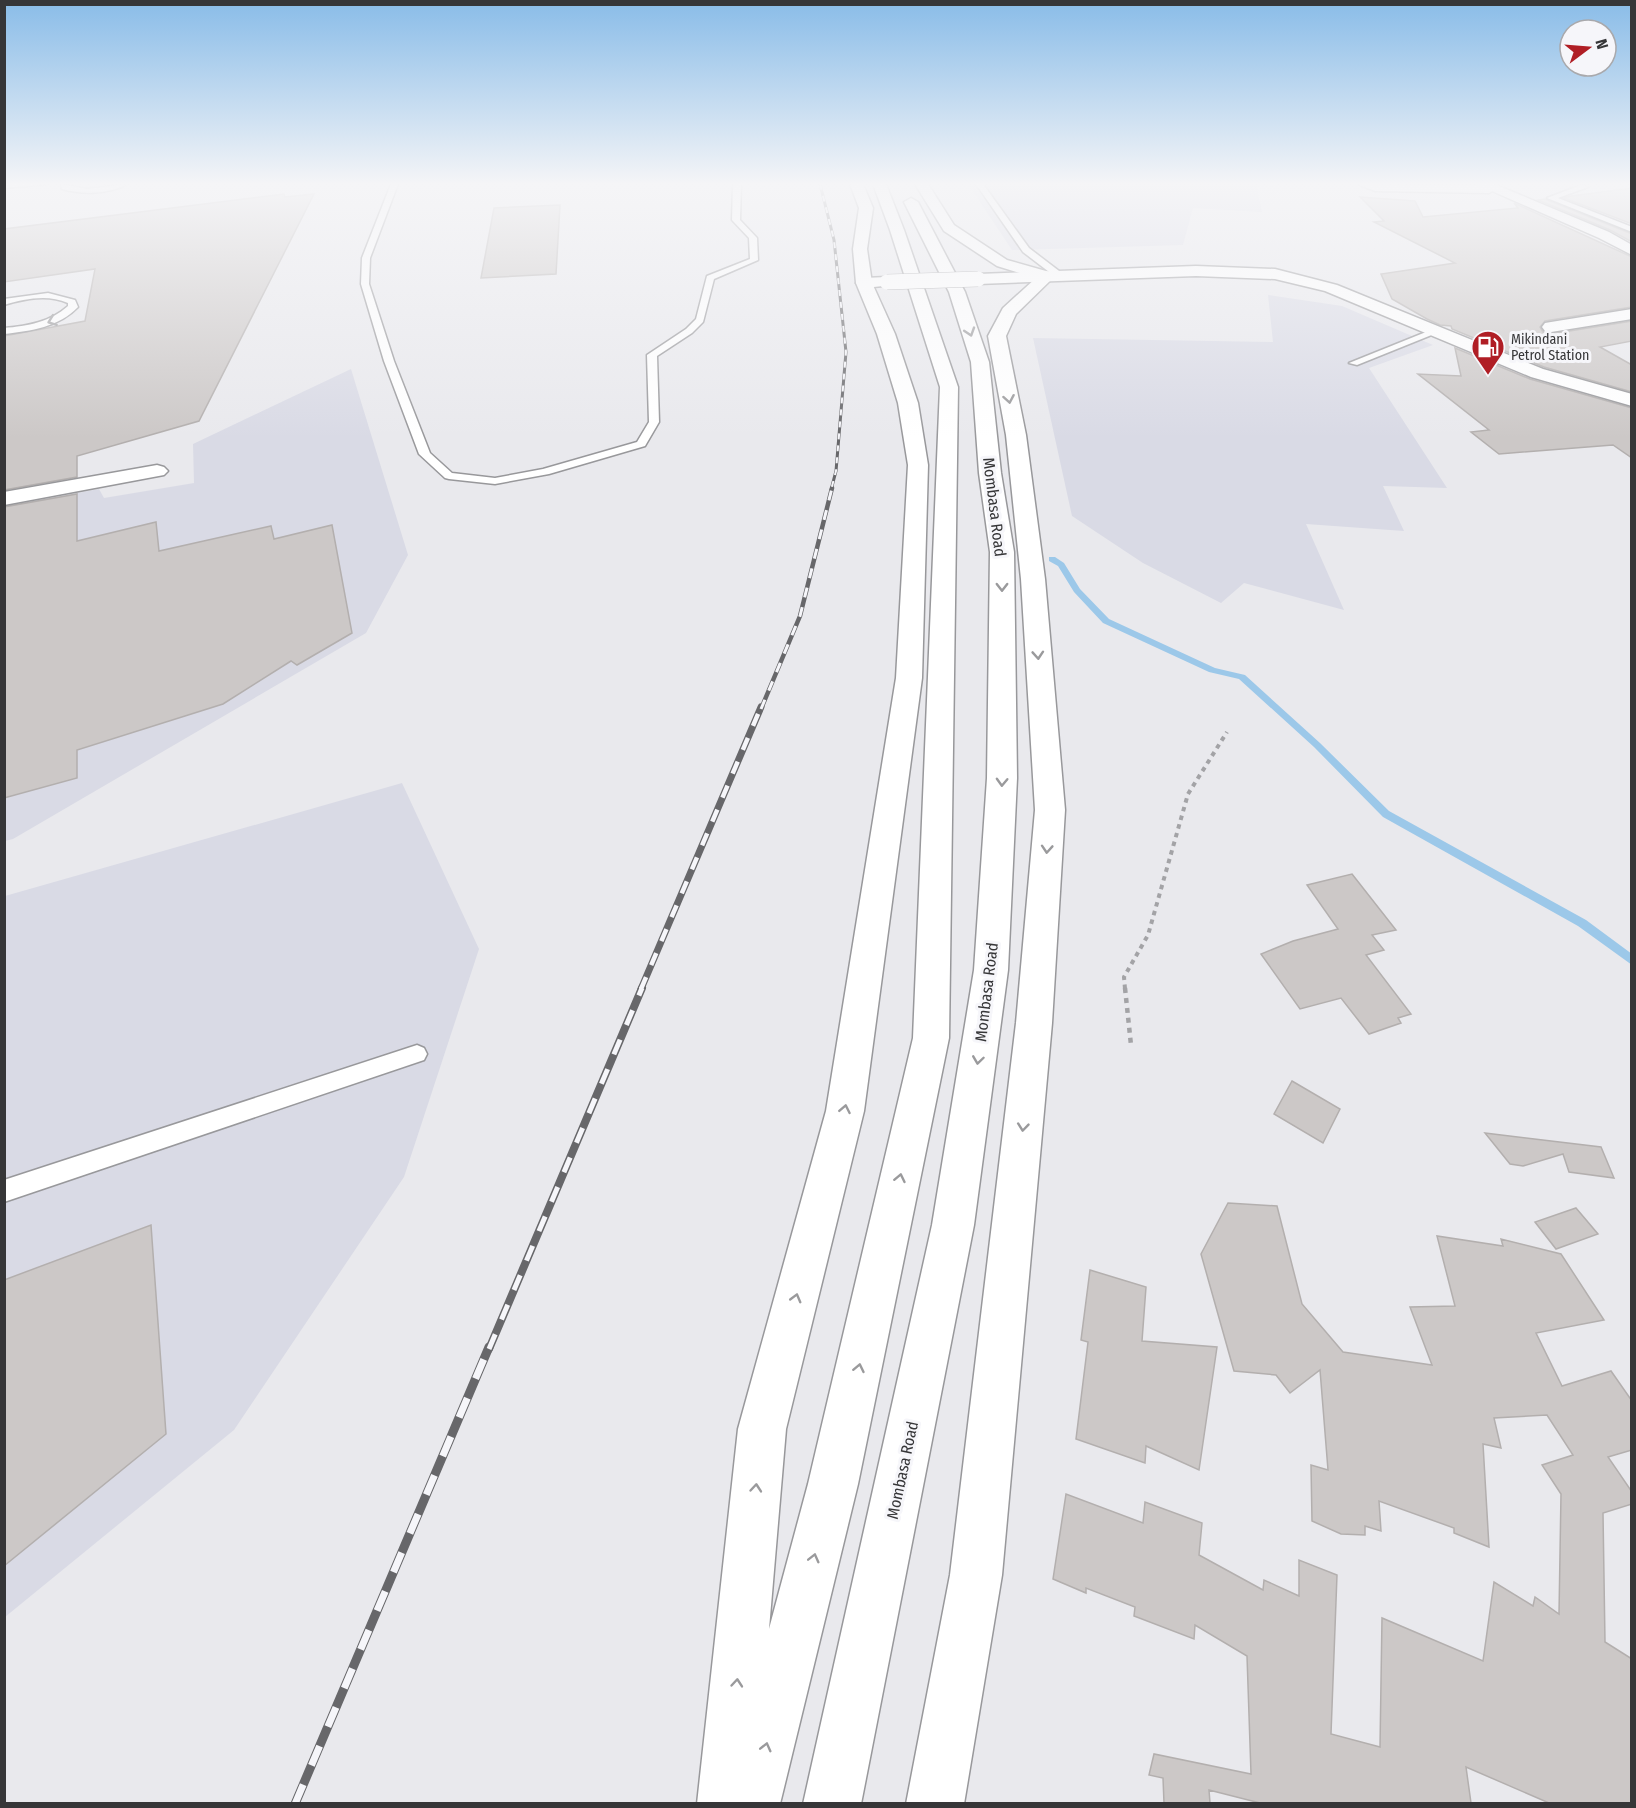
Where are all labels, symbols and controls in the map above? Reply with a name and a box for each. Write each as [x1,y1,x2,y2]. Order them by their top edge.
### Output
north arrow [1558,18,1618,78]
text: N [1591,37,1612,51]
one-way arrow [47,314,58,326]
one-way arrow [963,326,975,337]
fuel station icon: Mikindani Petrol Station [1470,329,1506,376]
place label: Mikindani Petrol Station [1511,331,1589,364]
one-way arrow [1002,393,1015,403]
street label: Mombasa Road [979,456,1010,558]
one-way arrow [996,583,1008,592]
one-way arrow [1031,650,1044,659]
one-way arrow [996,778,1008,787]
one-way arrow [1041,845,1054,854]
street label: Mombasa Road [971,941,1002,1043]
one-way arrow [972,1055,984,1065]
one-way arrow [838,1105,851,1115]
one-way arrow [1017,1123,1030,1132]
one-way arrow [893,1173,906,1183]
one-way arrow [789,1293,801,1304]
one-way arrow [851,1363,864,1373]
street label: Mombasa Road [883,1419,922,1521]
one-way arrow [749,1484,762,1493]
one-way arrow [807,1553,820,1563]
one-way arrow [730,1678,743,1687]
one-way arrow [759,1742,771,1753]

